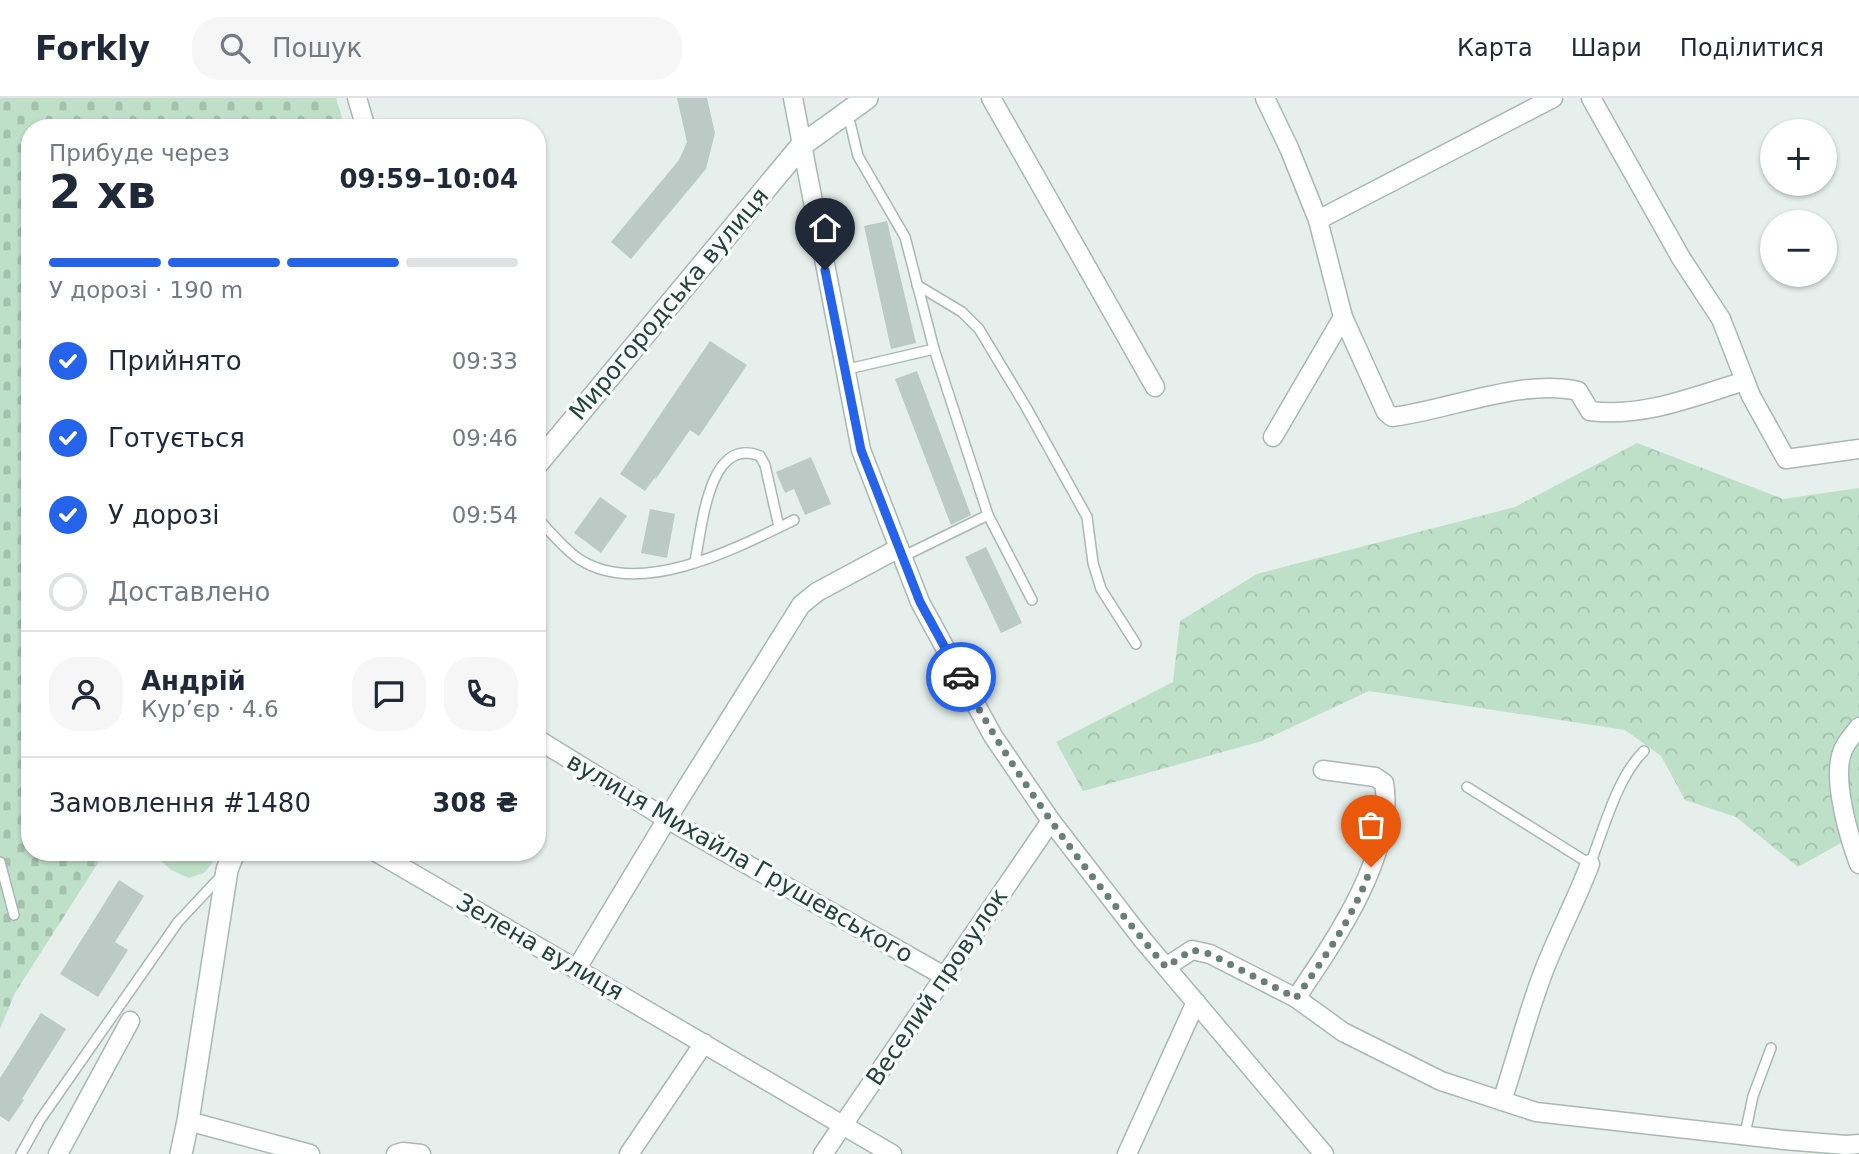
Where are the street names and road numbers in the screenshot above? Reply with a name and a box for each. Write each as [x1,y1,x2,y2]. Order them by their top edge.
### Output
street label: Мирогородська вулиця [564,182,774,426]
street label: вулиця Михайла Грушевського [562,747,918,969]
street label: Веселий провулок [861,883,1013,1091]
street label: Зелена вулиця [451,888,629,1006]

